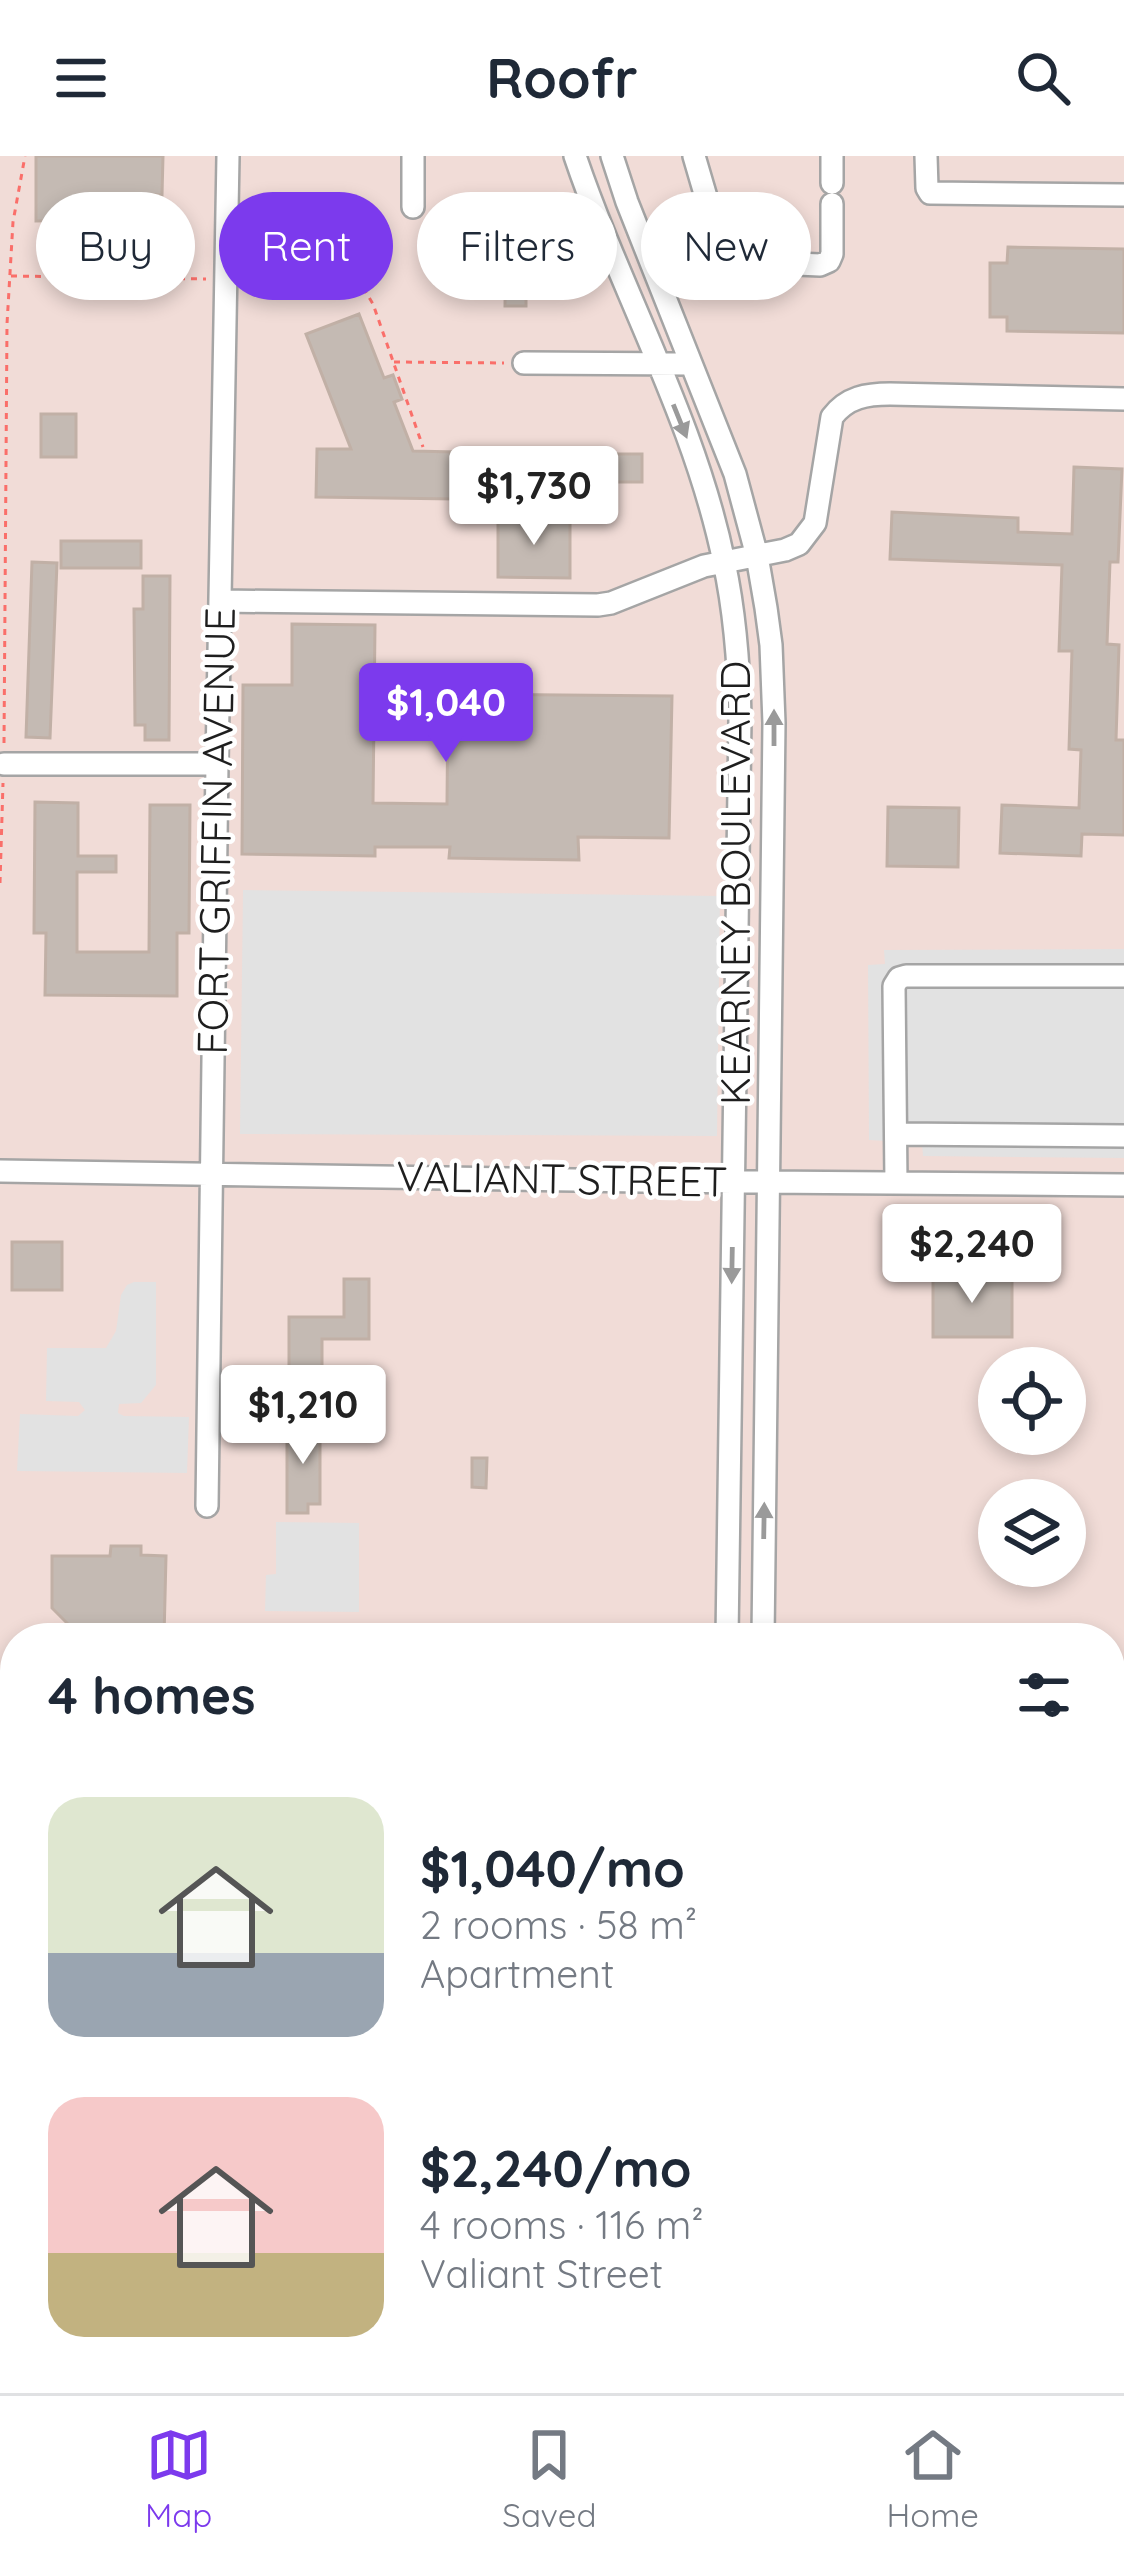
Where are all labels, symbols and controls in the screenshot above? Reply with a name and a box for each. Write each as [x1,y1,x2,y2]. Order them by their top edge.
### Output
text: Roofr [486,44,638,112]
icon: menu [48,45,114,111]
icon: search [1010,45,1076,111]
chip: Buy [36,192,195,300]
chip: Rent [219,192,393,300]
chip: Filters [417,192,617,300]
chip: New [641,192,811,300]
one-way arrow [672,403,691,439]
pin: $1,730 [436,446,632,548]
text: $1,730 [476,460,592,509]
street label: FORT GRIFFIN AVENUE [185,607,246,1055]
street label: KEARNEY BOULEVARD [708,661,761,1105]
pin: $1,040 [348,663,544,765]
text: $1,040 [386,677,506,726]
one-way arrow [764,708,784,746]
street label: VALIANT STREET [396,1149,728,1208]
pin: $2,240 [874,1204,1070,1306]
text: $2,240 [909,1218,1035,1267]
one-way arrow [722,1247,741,1285]
map controls [978,1347,1086,1587]
button: locate [978,1347,1086,1455]
pin: $1,210 [205,1365,401,1467]
text: $1,210 [248,1379,358,1428]
button: layers [978,1479,1086,1587]
one-way arrow [755,1501,774,1539]
icon: filters [1011,1662,1077,1728]
text: 4 homes [48,1663,256,1727]
text: $1,040/mo [420,1836,685,1900]
icon: home [144,1845,288,1989]
text: 2 rooms · 58 m² [420,1900,697,1949]
text: Apartment [420,1949,614,1998]
text: $2,240/mo [420,2136,692,2200]
icon: home [144,2145,288,2289]
text: 4 rooms · 116 m² [420,2200,704,2249]
text: Valiant Street [420,2249,663,2298]
tab: Map [145,2422,212,2535]
tab: Saved [502,2422,596,2535]
tab: Home [887,2422,979,2535]

